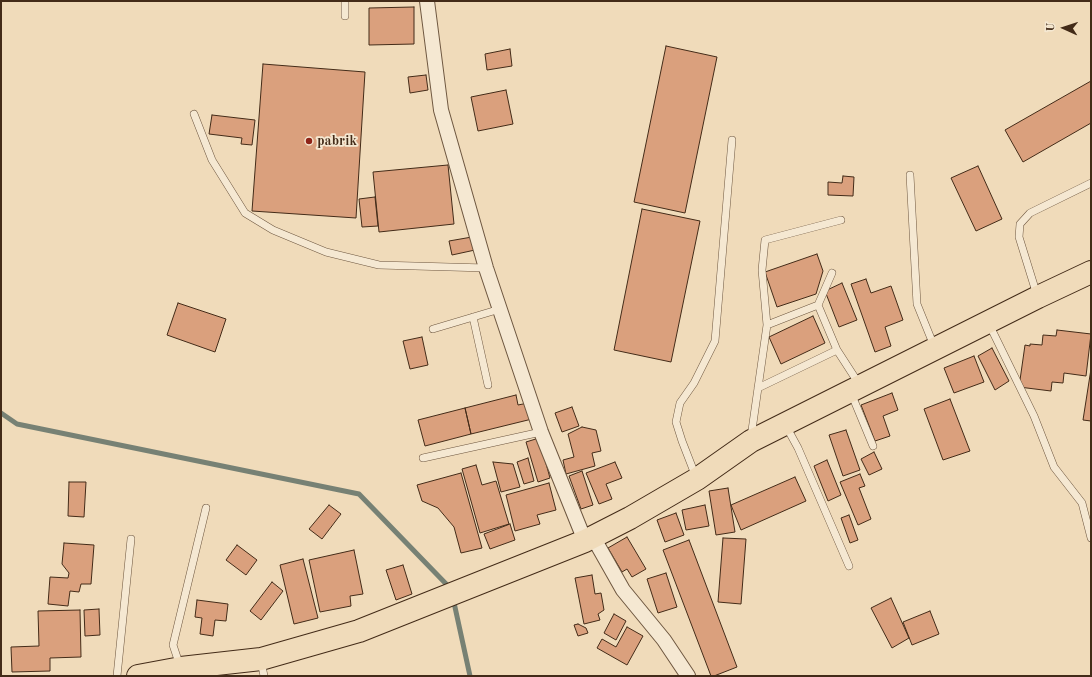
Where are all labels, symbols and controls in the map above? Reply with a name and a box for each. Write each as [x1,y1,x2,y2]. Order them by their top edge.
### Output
north arrow [1044,8,1084,48]
text: U [1046,23,1057,32]
place label: pabrik [317,133,357,149]
marker: pabrik [304,136,314,146]

